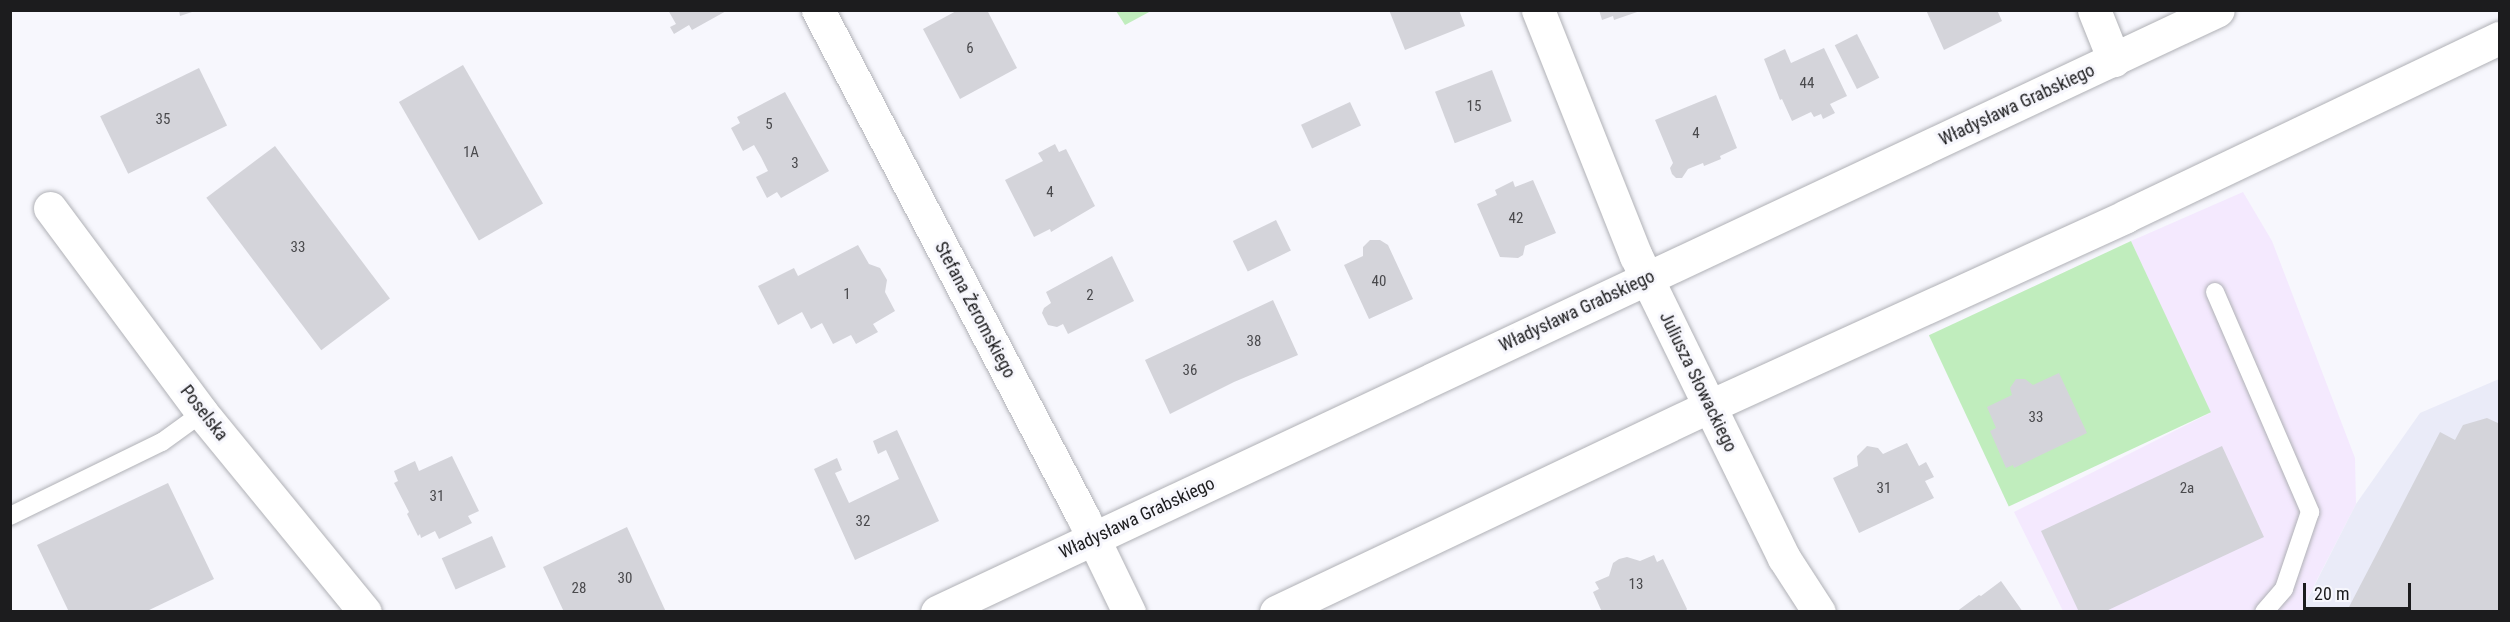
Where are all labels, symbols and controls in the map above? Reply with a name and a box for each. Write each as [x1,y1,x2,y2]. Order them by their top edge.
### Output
house number: 6 [966,40,974,58]
street label: Władysława Grabskiego [1936,59,2098,151]
house number: 44 [1800,75,1814,93]
house number: 15 [1467,98,1481,116]
house number: 35 [156,111,170,129]
house number: 5 [765,116,773,134]
house number: 4 [1692,125,1700,143]
house number: 1A [463,144,479,162]
house number: 3 [791,155,799,173]
house number: 4 [1046,184,1054,202]
house number: 42 [1509,210,1523,228]
street label: Stefana Żeromskiego [930,238,1020,382]
house number: 33 [291,239,305,257]
street label: Władysława Grabskiego [1496,265,1658,357]
house number: 40 [1372,273,1386,291]
house number: 1 [843,286,851,304]
house number: 2 [1086,287,1094,305]
street label: Juliusza Słowackiego [1655,308,1741,456]
house number: 38 [1247,333,1261,351]
house number: 36 [1183,362,1197,380]
street label: Poselska [176,381,232,445]
house number: 33 [2029,409,2043,427]
street label: Władysława Grabskiego [1056,472,1218,564]
house number: 31 [1877,480,1891,498]
house number: 2a [2180,480,2194,498]
house number: 31 [430,488,444,506]
house number: 32 [856,513,870,531]
house number: 30 [618,570,632,588]
scale bar [2306,571,2414,609]
house number: 13 [1629,576,1643,594]
house number: 28 [572,580,586,598]
text: 20 m [2314,583,2349,604]

